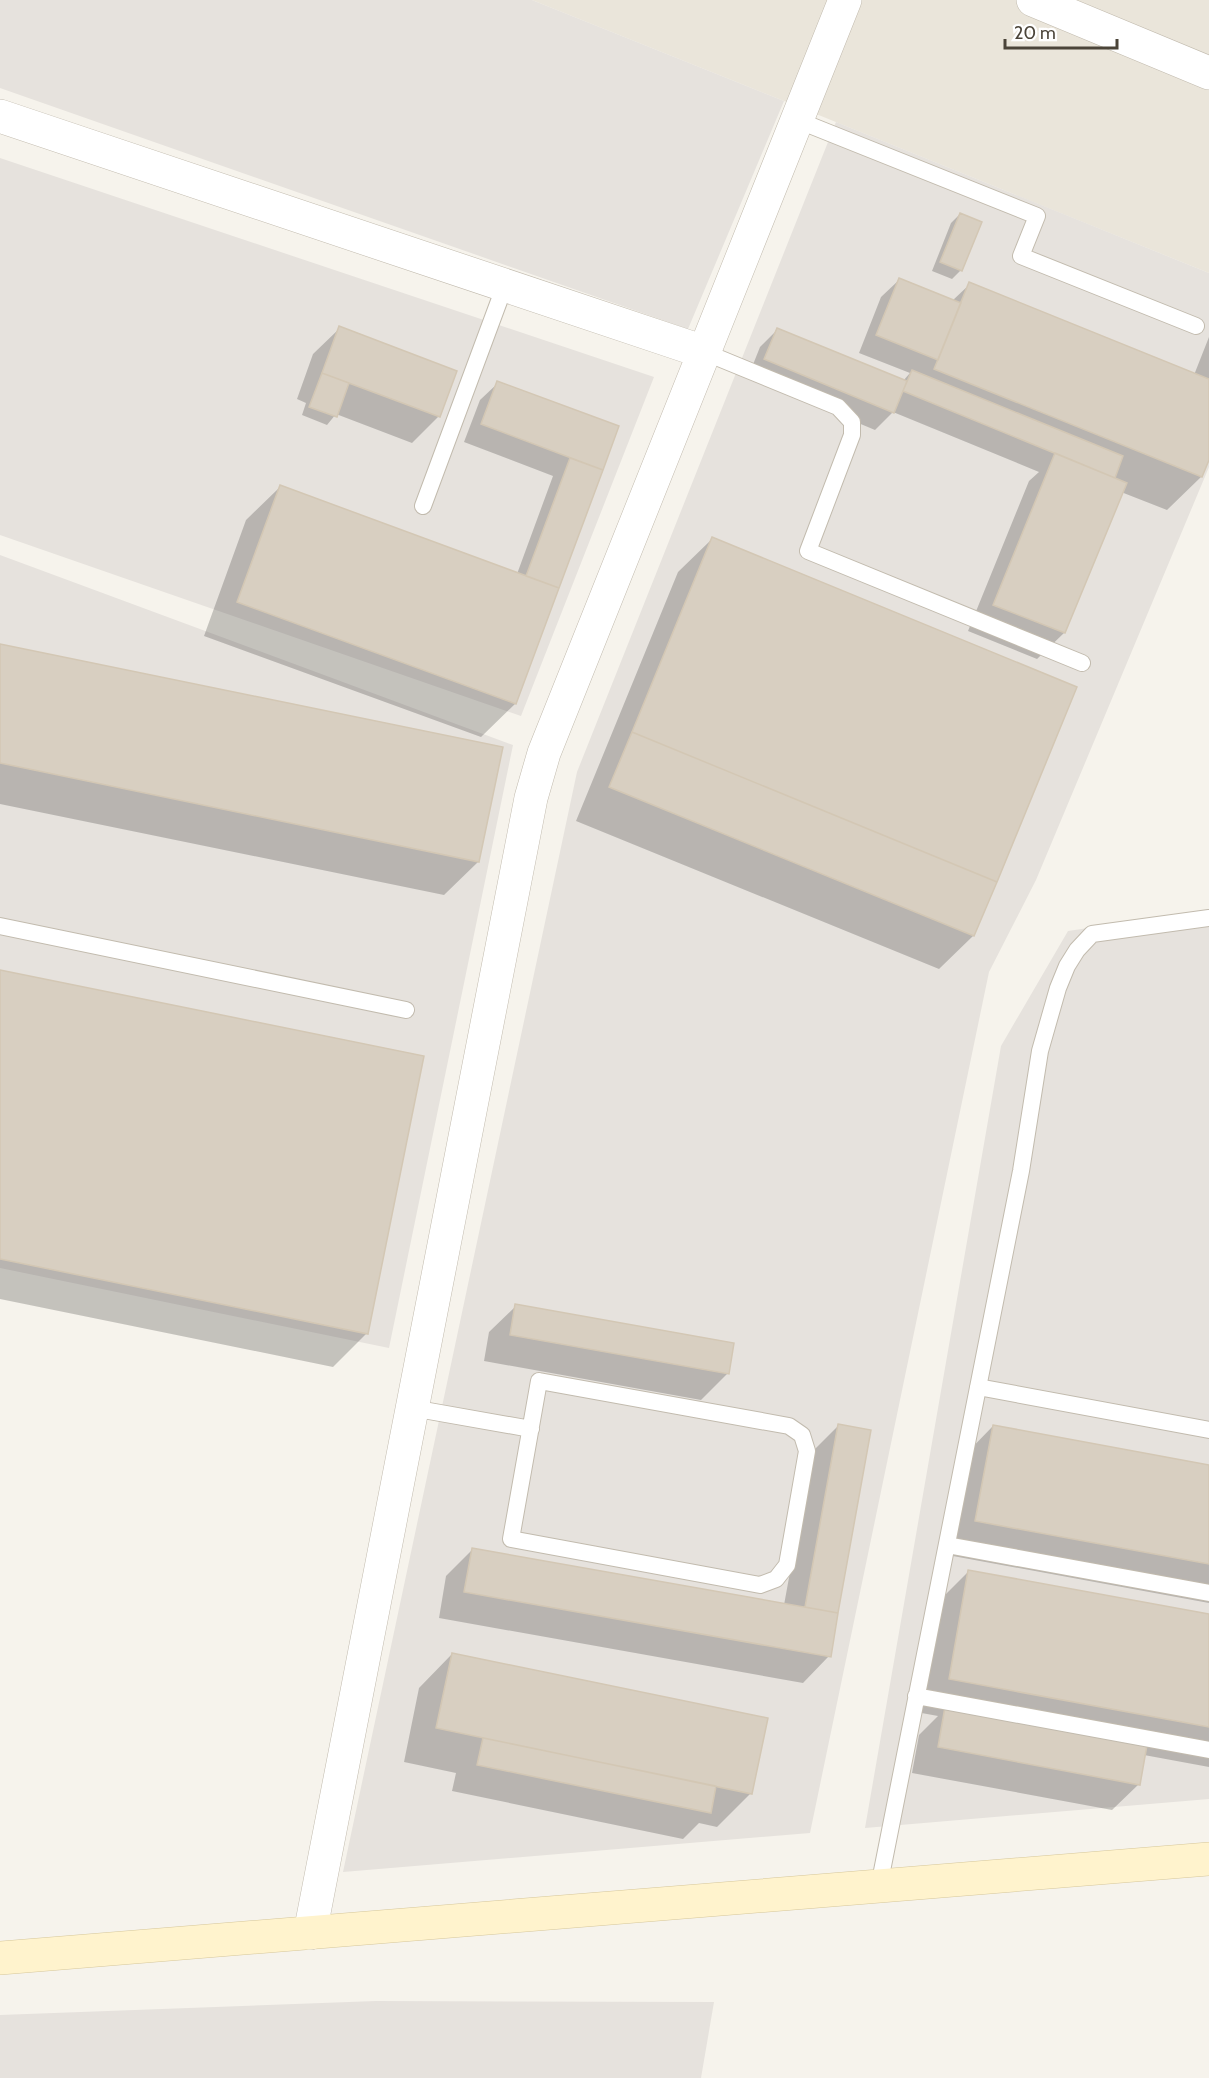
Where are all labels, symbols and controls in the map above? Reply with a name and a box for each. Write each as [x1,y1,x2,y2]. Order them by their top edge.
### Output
scale bar [1005,12,1118,50]
text: 20 m [1014,22,1056,44]

